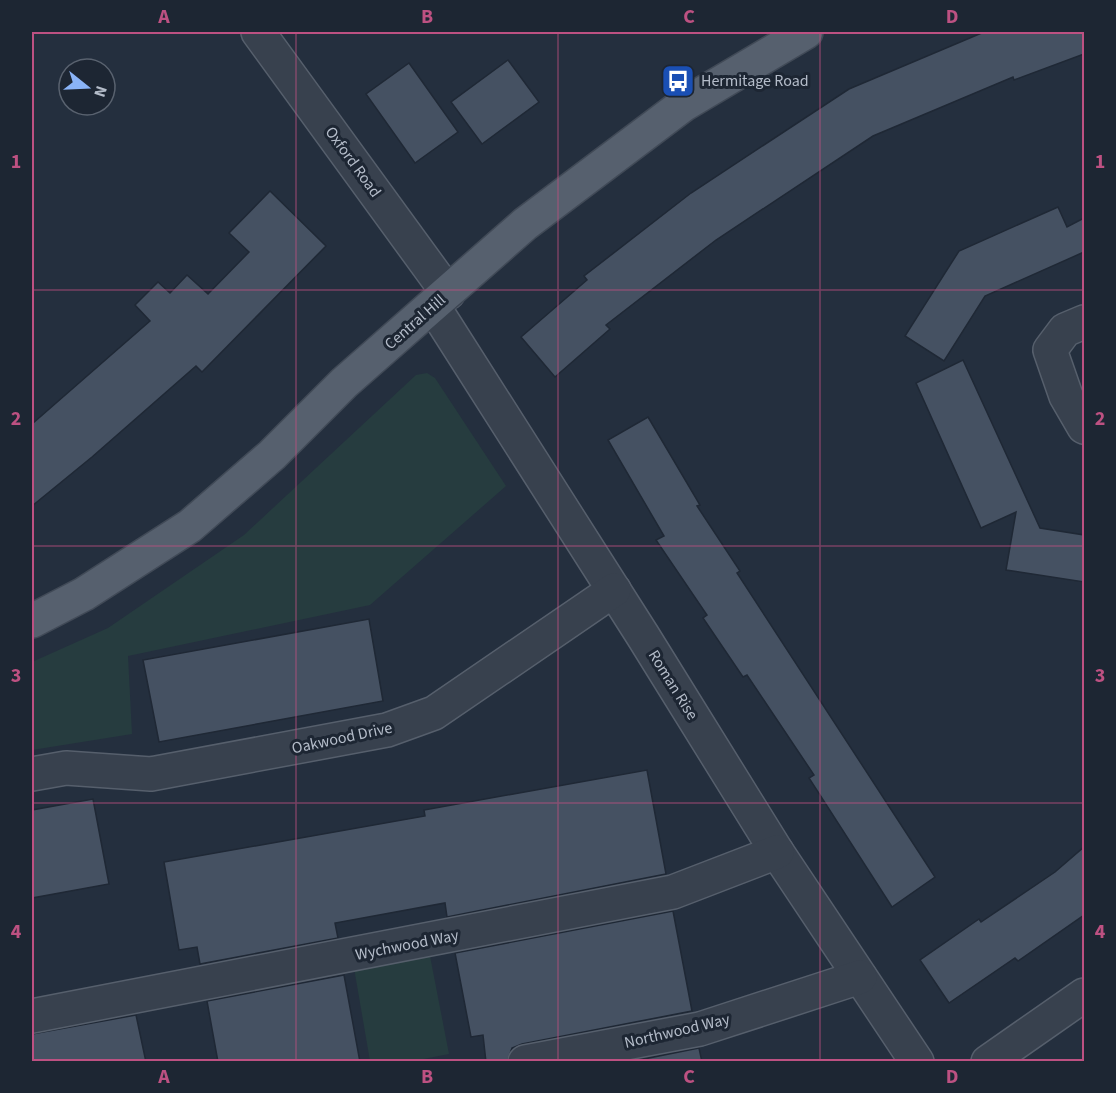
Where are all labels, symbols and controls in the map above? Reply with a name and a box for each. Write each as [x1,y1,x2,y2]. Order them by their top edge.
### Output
text: A [157,3,170,31]
text: B [421,3,433,31]
text: C [683,3,695,31]
text: D [946,3,958,31]
north arrow [57,57,117,117]
bus stop icon: Hermitage Road [660,63,696,99]
place label: Hermitage Road [701,70,809,92]
text: N [88,83,112,100]
street label: Oxford Road [320,122,386,202]
text: 1 [11,148,21,176]
text: 1 [1095,148,1105,176]
street label: Central Hill [380,289,450,355]
text: 2 [11,405,21,433]
text: 2 [1095,405,1105,433]
street label: Roman Rise [643,646,703,724]
text: 3 [11,662,21,690]
text: 3 [1095,662,1105,690]
street label: Oakwood Drive [290,717,394,759]
text: 4 [11,918,22,946]
text: 4 [1095,918,1106,946]
street label: Wychwood Way [354,924,461,966]
street label: Northwood Way [622,1008,732,1054]
text: A [157,1063,170,1091]
text: B [421,1063,433,1091]
text: C [683,1063,695,1091]
text: D [946,1063,958,1091]

